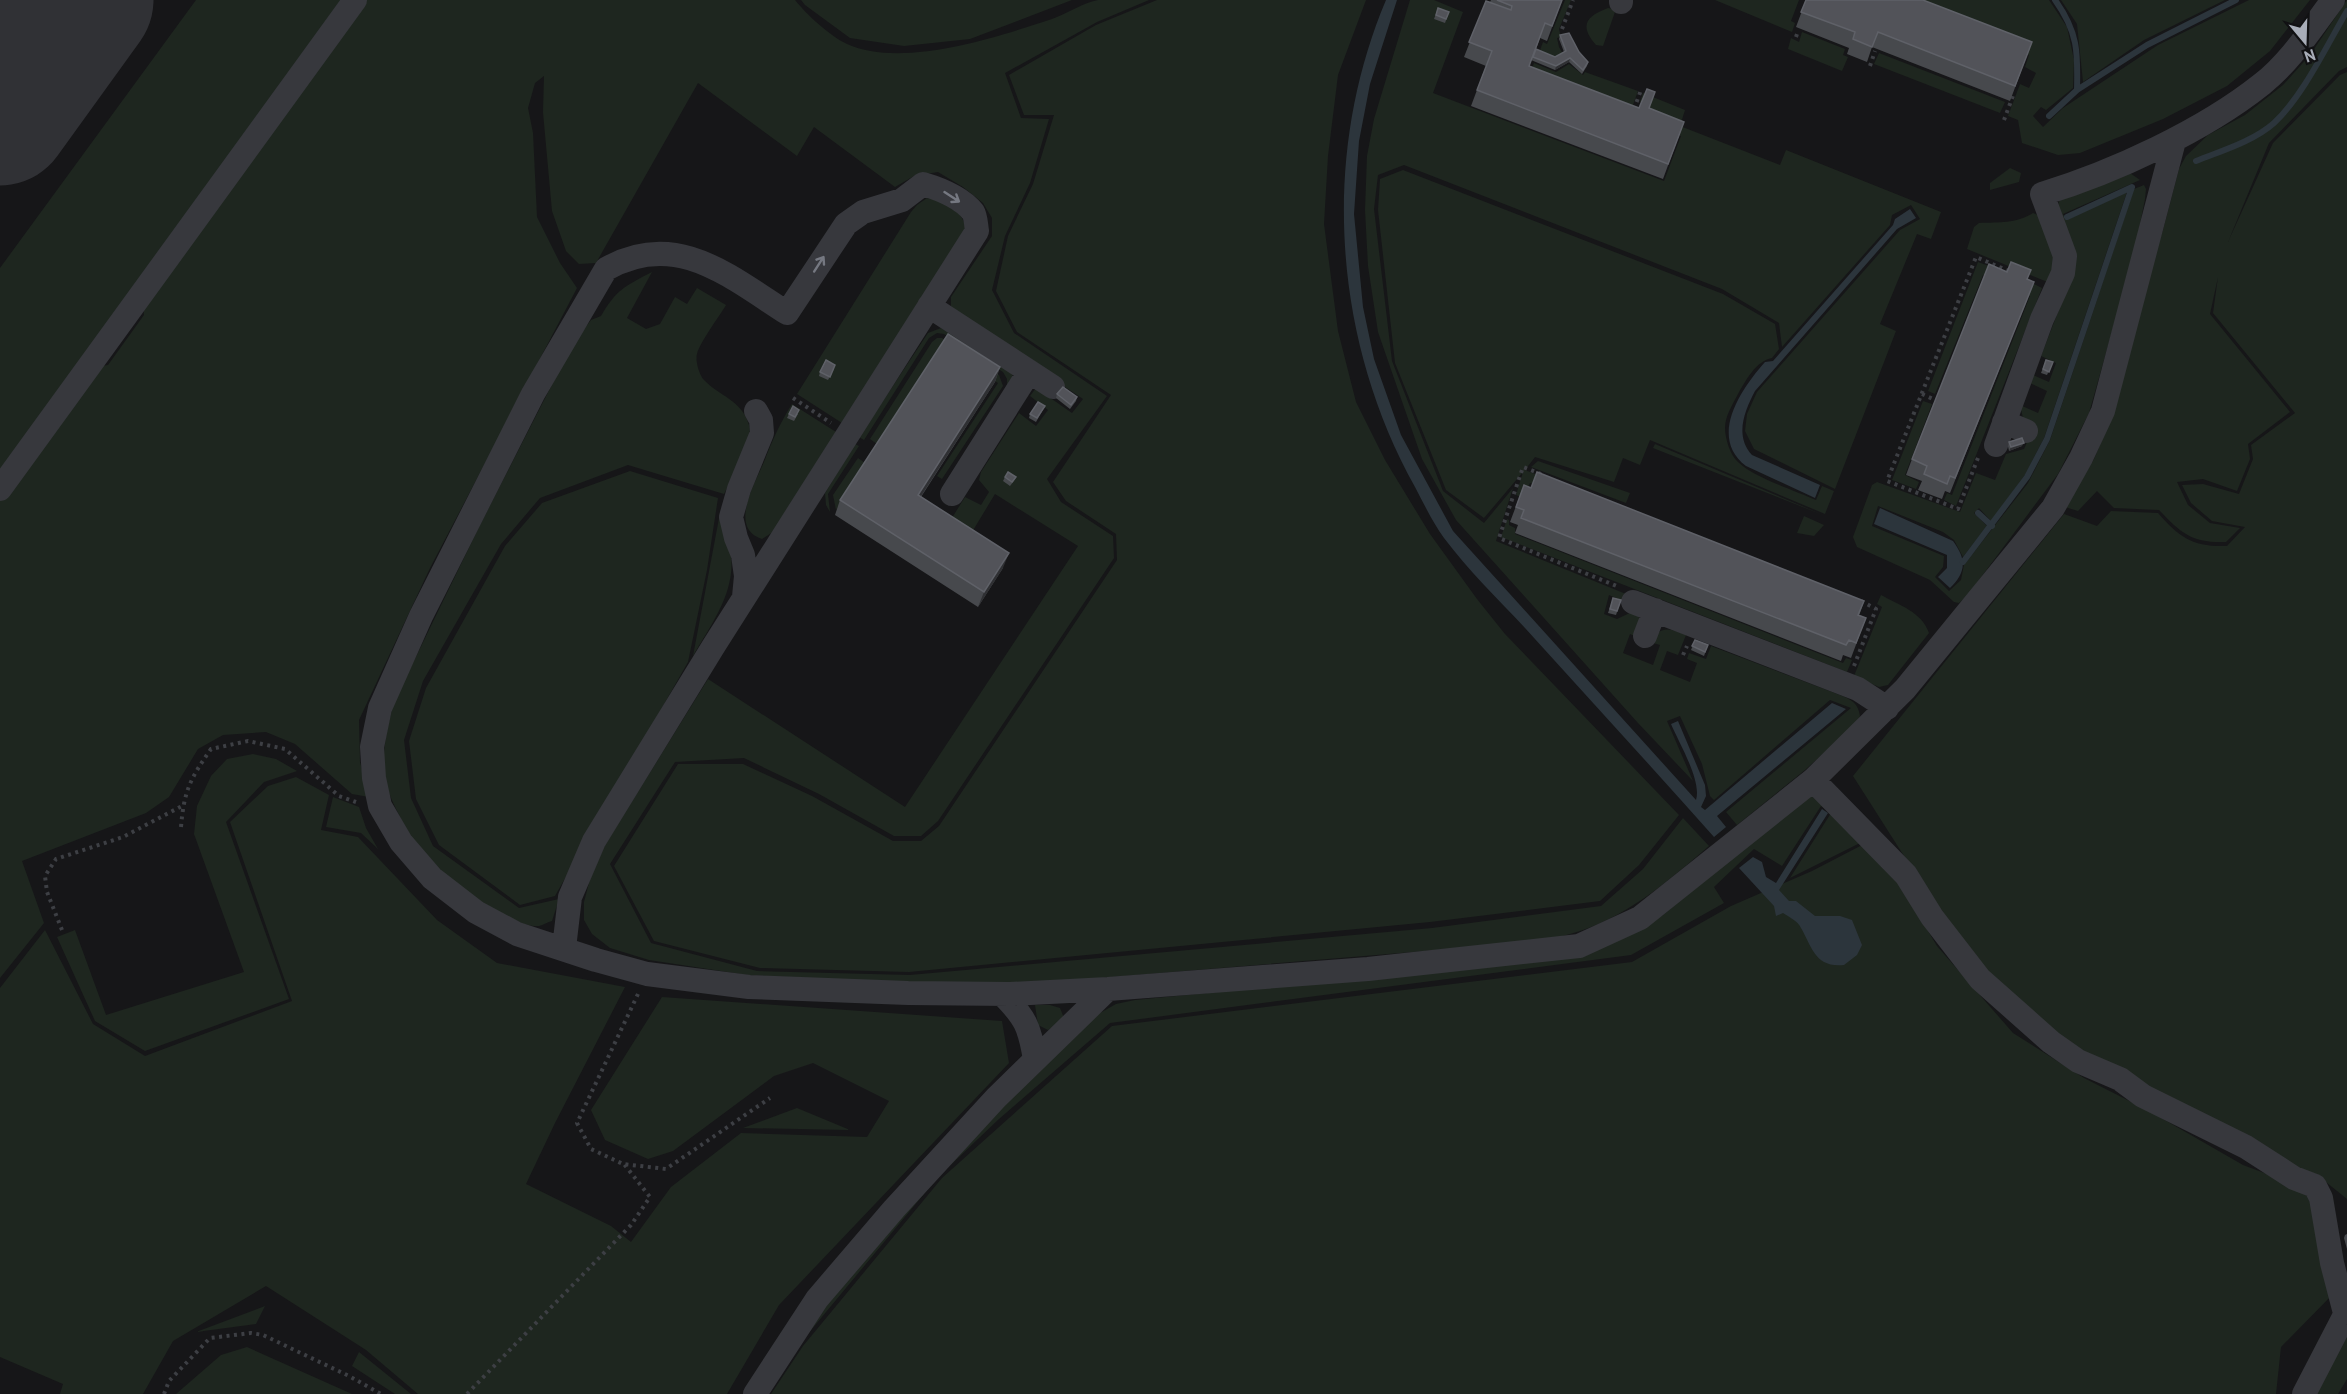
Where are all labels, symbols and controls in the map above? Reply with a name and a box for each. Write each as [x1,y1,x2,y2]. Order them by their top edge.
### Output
north arrow [2275,12,2335,72]
text: N [2302,45,2318,67]
one-way arrow [943,191,960,203]
one-way arrow [814,256,826,273]

